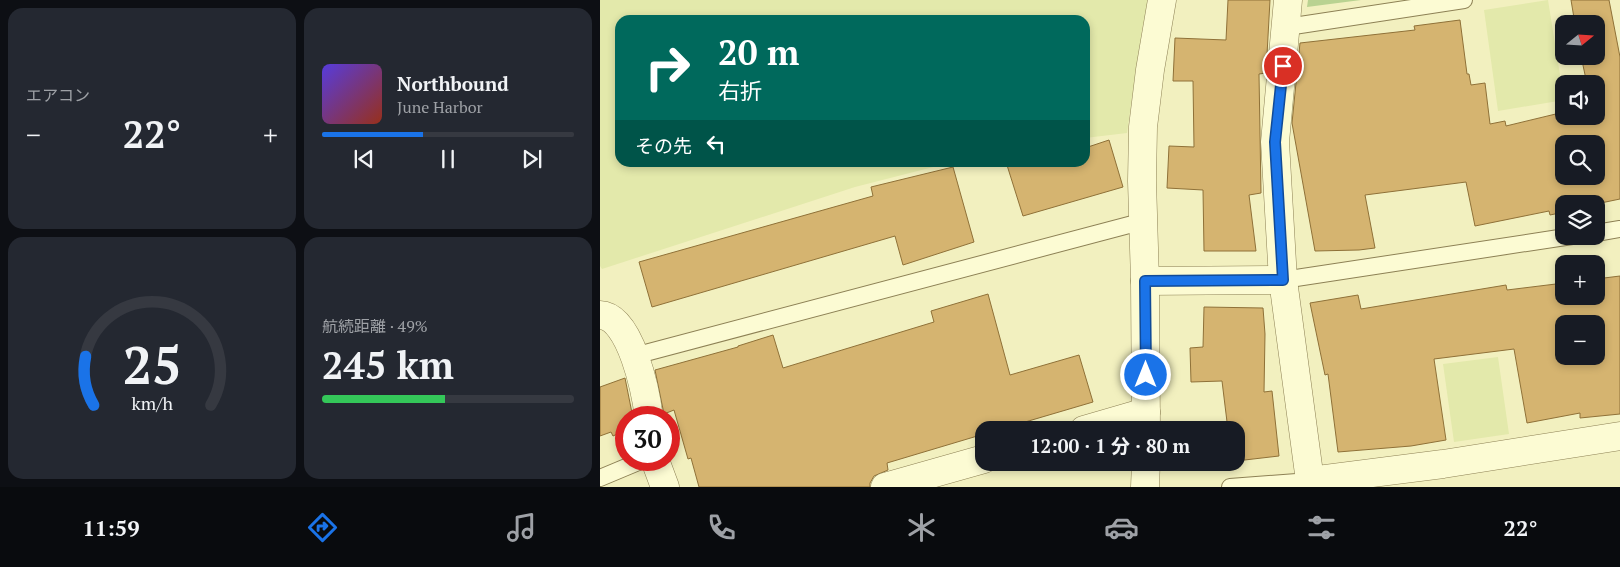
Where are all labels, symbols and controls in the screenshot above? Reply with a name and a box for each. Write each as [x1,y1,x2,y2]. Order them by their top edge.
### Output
north arrow [1555,15,1605,65]
map controls [1555,15,1605,365]
text: 20 m [718,29,799,75]
icon: right [635,35,700,100]
pin [1262,45,1304,87]
icon: arrive [1269,52,1297,80]
text: Northbound [397,71,509,96]
button: sound [1555,75,1605,125]
text: 右折 [718,76,762,105]
text: エアコン [26,84,90,106]
text: June Harbor [397,96,483,118]
text: 22° [123,109,181,159]
text: − [26,116,41,153]
text: + [263,116,278,153]
icon: left [702,130,730,158]
text: その先 [635,133,692,158]
button: search [1555,135,1605,185]
icon: previous [350,145,378,173]
icon: pause [434,145,462,173]
icon: next [518,145,546,173]
button: layers [1555,195,1605,245]
button: + [1555,255,1605,305]
text: 航続距離 · 49% [322,315,428,337]
button: − [1555,315,1605,365]
text: 25 [123,330,181,399]
text: 245 km [322,340,454,390]
position arrow [1119,348,1171,400]
text: km/h [131,391,173,415]
speed limit sign: 30 [615,406,680,471]
text: 12:00 · 1 分 · 80 m [1030,433,1190,458]
icon: directions [305,510,340,545]
icon: music [504,510,539,545]
icon: phone [704,510,739,545]
icon: climate [904,510,939,545]
icon: car [1104,510,1139,545]
icon: filters [1304,510,1339,545]
text: 11:59 [82,513,140,542]
text: 22° [1504,513,1538,542]

